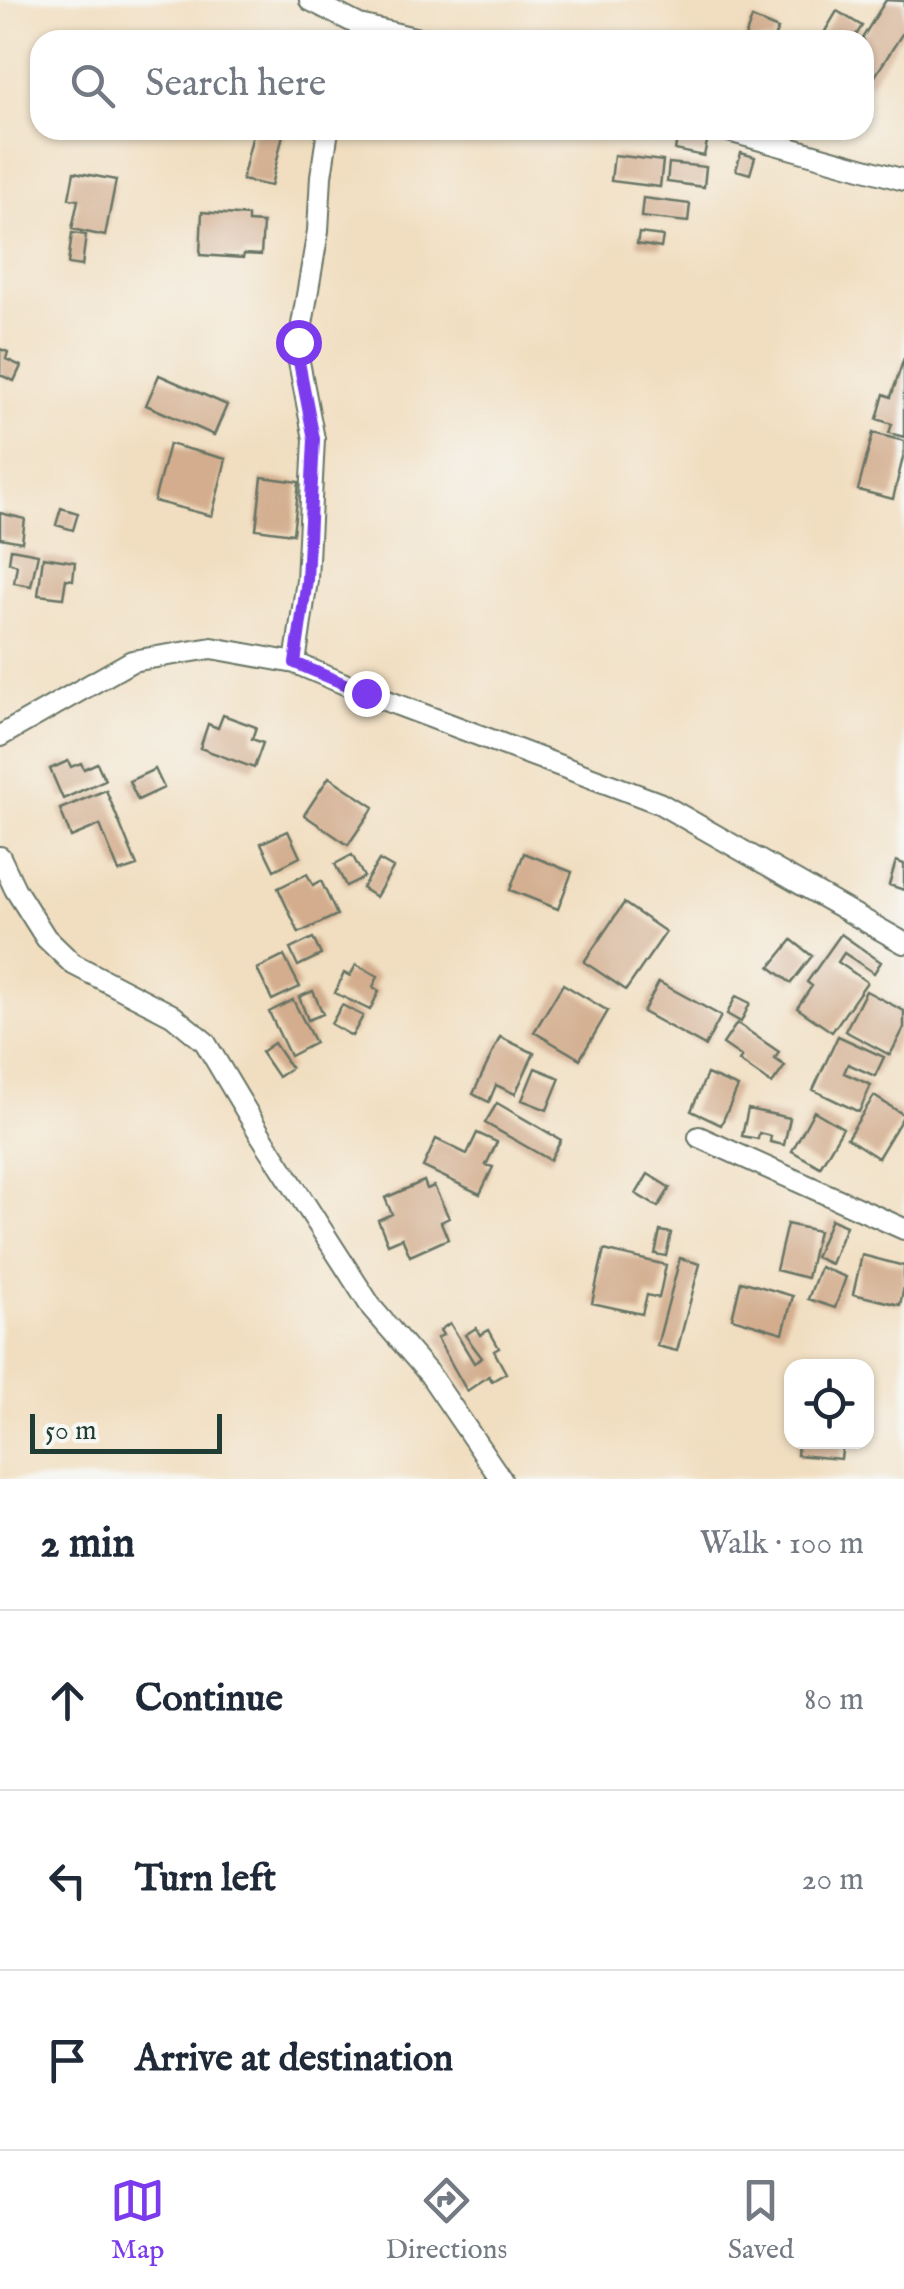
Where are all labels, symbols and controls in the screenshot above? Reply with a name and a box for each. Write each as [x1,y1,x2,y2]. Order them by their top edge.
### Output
search box [30,30,874,140]
icon: search [65,58,120,113]
text: Search here [145,61,326,109]
route start [276,320,322,366]
route end [344,671,390,717]
map controls [784,1359,874,1449]
button: locate [784,1359,874,1449]
scale bar [30,1409,222,1454]
text: 50 m [45,1414,97,1449]
text: 2 min [40,1518,135,1571]
text: Walk · 100 m [700,1524,864,1565]
icon: ahead [40,1673,95,1728]
text: Continue [135,1676,283,1724]
text: 80 m [804,1680,864,1721]
icon: left [40,1853,95,1908]
text: Turn left [135,1856,276,1904]
text: 20 m [802,1860,864,1901]
icon: arrive [40,2033,95,2088]
text: Arrive at destination [135,2036,453,2084]
tab: Map [110,2173,165,2268]
tab: Directions [385,2173,507,2268]
tab: Saved [728,2173,794,2268]

